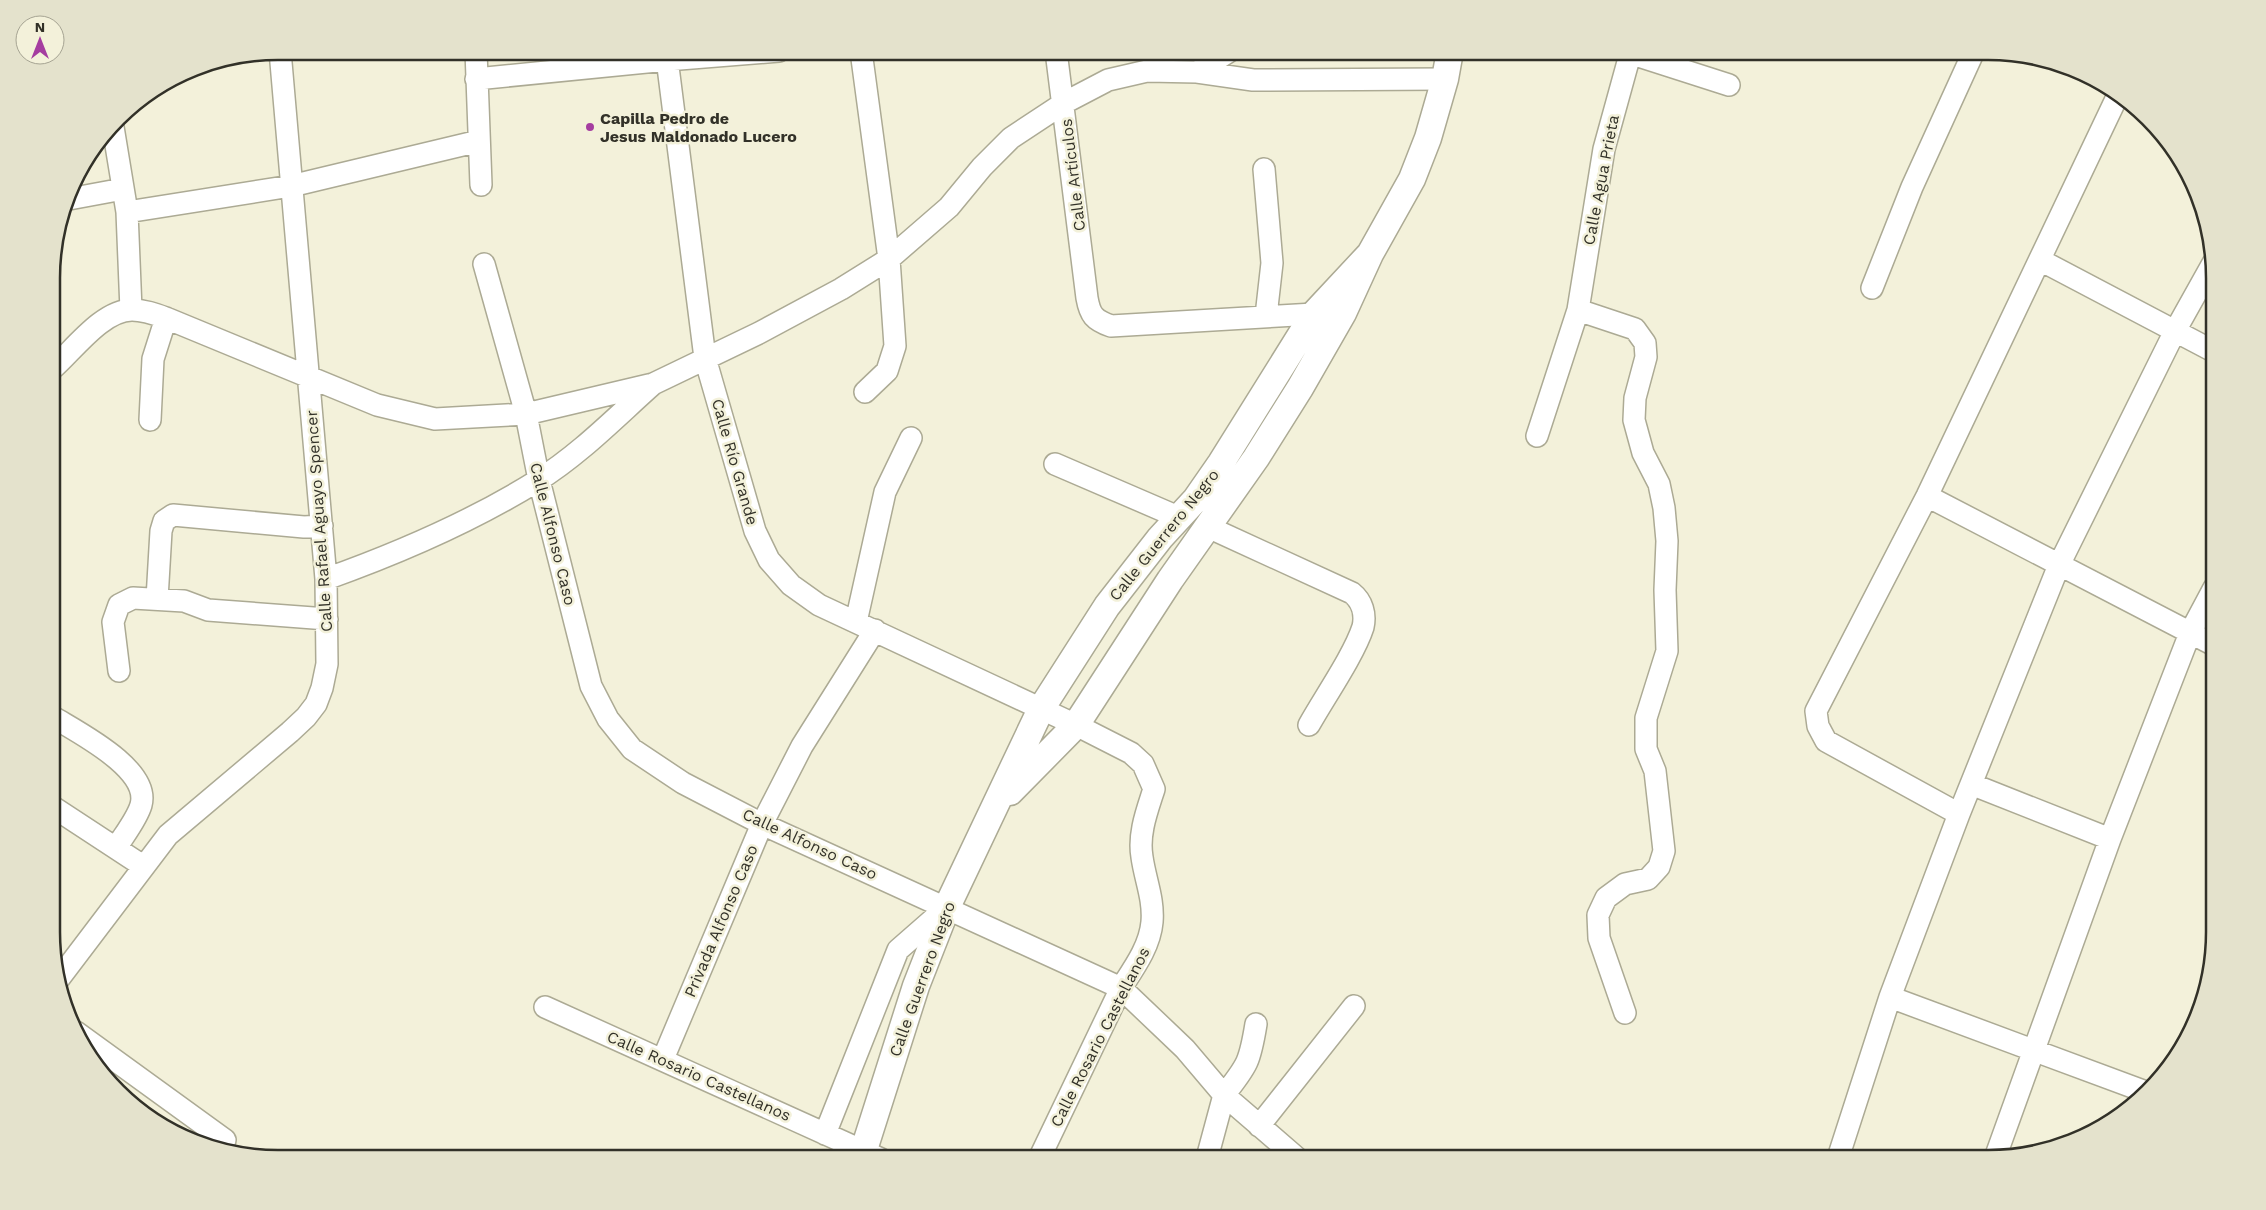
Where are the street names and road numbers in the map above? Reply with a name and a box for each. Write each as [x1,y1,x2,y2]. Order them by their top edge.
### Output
street label: Calle Agua Prieta [1579,113,1623,247]
street label: Calle Artículos [1057,118,1089,232]
street label: Calle Río Grande [708,397,762,527]
street label: Calle Rafael Aguayo Spencer [302,409,336,633]
street label: Calle Alfonso Caso [526,461,580,607]
street label: Calle Guerrero Negro [1105,465,1223,605]
street label: Calle Alfonso Caso [740,804,880,884]
street label: Privada Alfonso Caso [680,842,762,1000]
street label: Calle Guerrero Negro [885,899,959,1059]
street label: Calle Rosario Castellanos [1046,944,1154,1130]
street label: Calle Rosario Castellanos [604,1027,794,1125]

